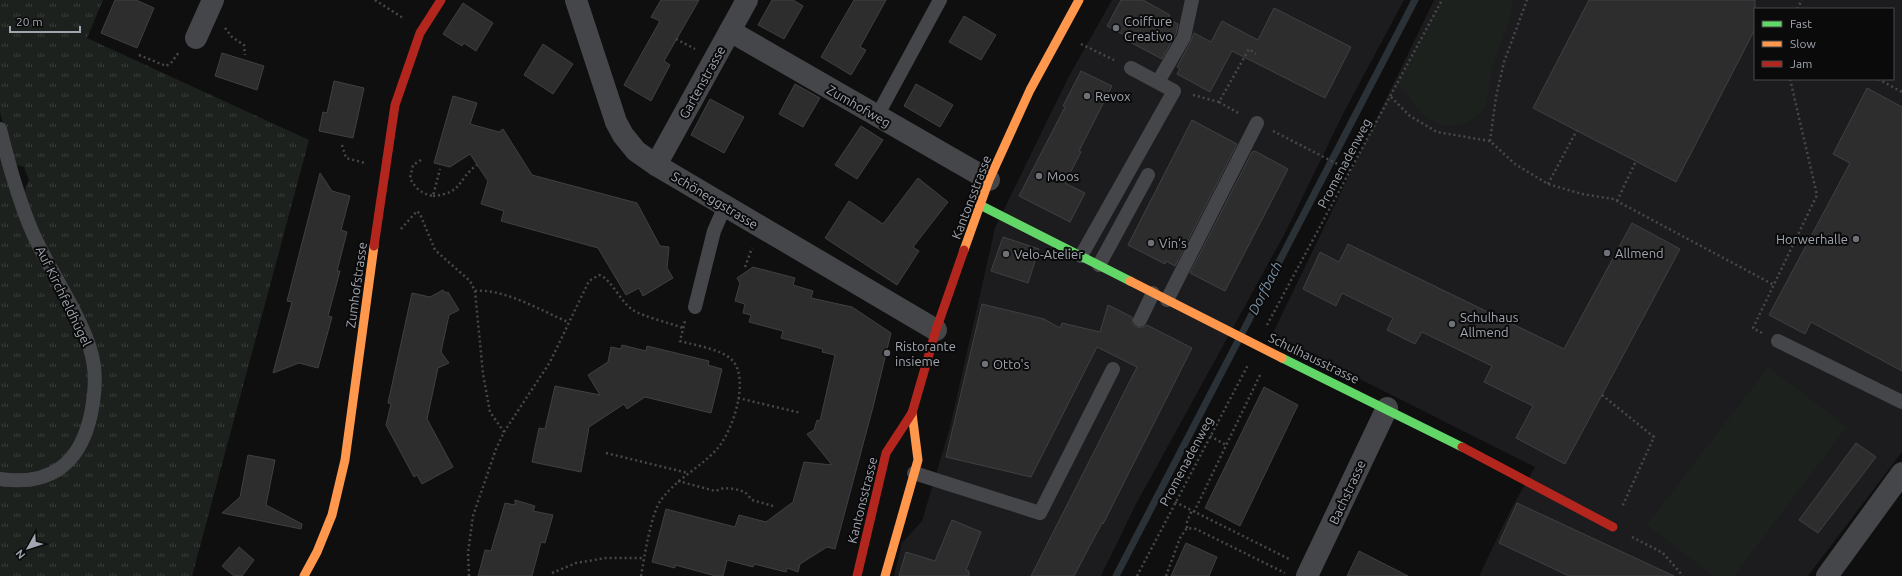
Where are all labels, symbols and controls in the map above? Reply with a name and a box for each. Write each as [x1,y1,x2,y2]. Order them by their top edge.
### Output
scale bar [10,8,80,34]
legend [1754,8,1894,80]
place label: Coiffure Creativo [1124,14,1173,43]
text: 20 m [16,15,43,28]
text: Fast [1790,17,1812,30]
marker: Coiffure Creativo [1111,23,1121,33]
text: Slow [1790,37,1816,50]
street label: Gartenstrasse [676,43,728,121]
text: Jam [1790,57,1812,70]
street label: Zumhofweg [825,82,893,130]
place label: Revox [1095,89,1131,103]
marker: Revox [1082,91,1092,101]
street label: Promenadenweg [1314,116,1374,210]
street label: Kantonsstrasse [949,153,993,241]
street label: Schöneggstrasse [669,169,761,231]
place label: Moos [1047,169,1080,183]
marker: Moos [1034,171,1044,181]
place label: Horwerhalle [1776,232,1848,246]
marker: Horwerhalle [1851,234,1861,244]
place label: Vin‘s [1159,236,1187,250]
marker: Vin‘s [1146,238,1156,248]
street label: Zumhofstrasse [343,241,369,329]
street label: Auf Kirchfeldhügel [34,244,95,349]
place label: Allmend [1615,246,1664,260]
place label: Velo-Atelier [1014,247,1083,261]
marker: Allmend [1602,248,1612,258]
marker: Velo-Atelier [1001,249,1011,259]
water label: Dorfbach [1245,259,1285,317]
place label: Schulhaus Allmend [1460,310,1519,339]
marker: Schulhaus Allmend [1447,319,1457,329]
street label: Schulhausstrasse [1266,330,1362,386]
place label: Ristorante insieme [895,339,956,368]
marker: Ristorante insieme [882,348,892,358]
place label: Otto's [993,357,1030,371]
marker: Otto's [980,359,990,369]
street label: Promenadenweg [1156,414,1216,508]
street label: Kantonsstrasse [844,455,880,545]
street label: Bachstrasse [1326,458,1368,526]
north arrow [8,528,48,568]
text: N [13,547,27,561]

